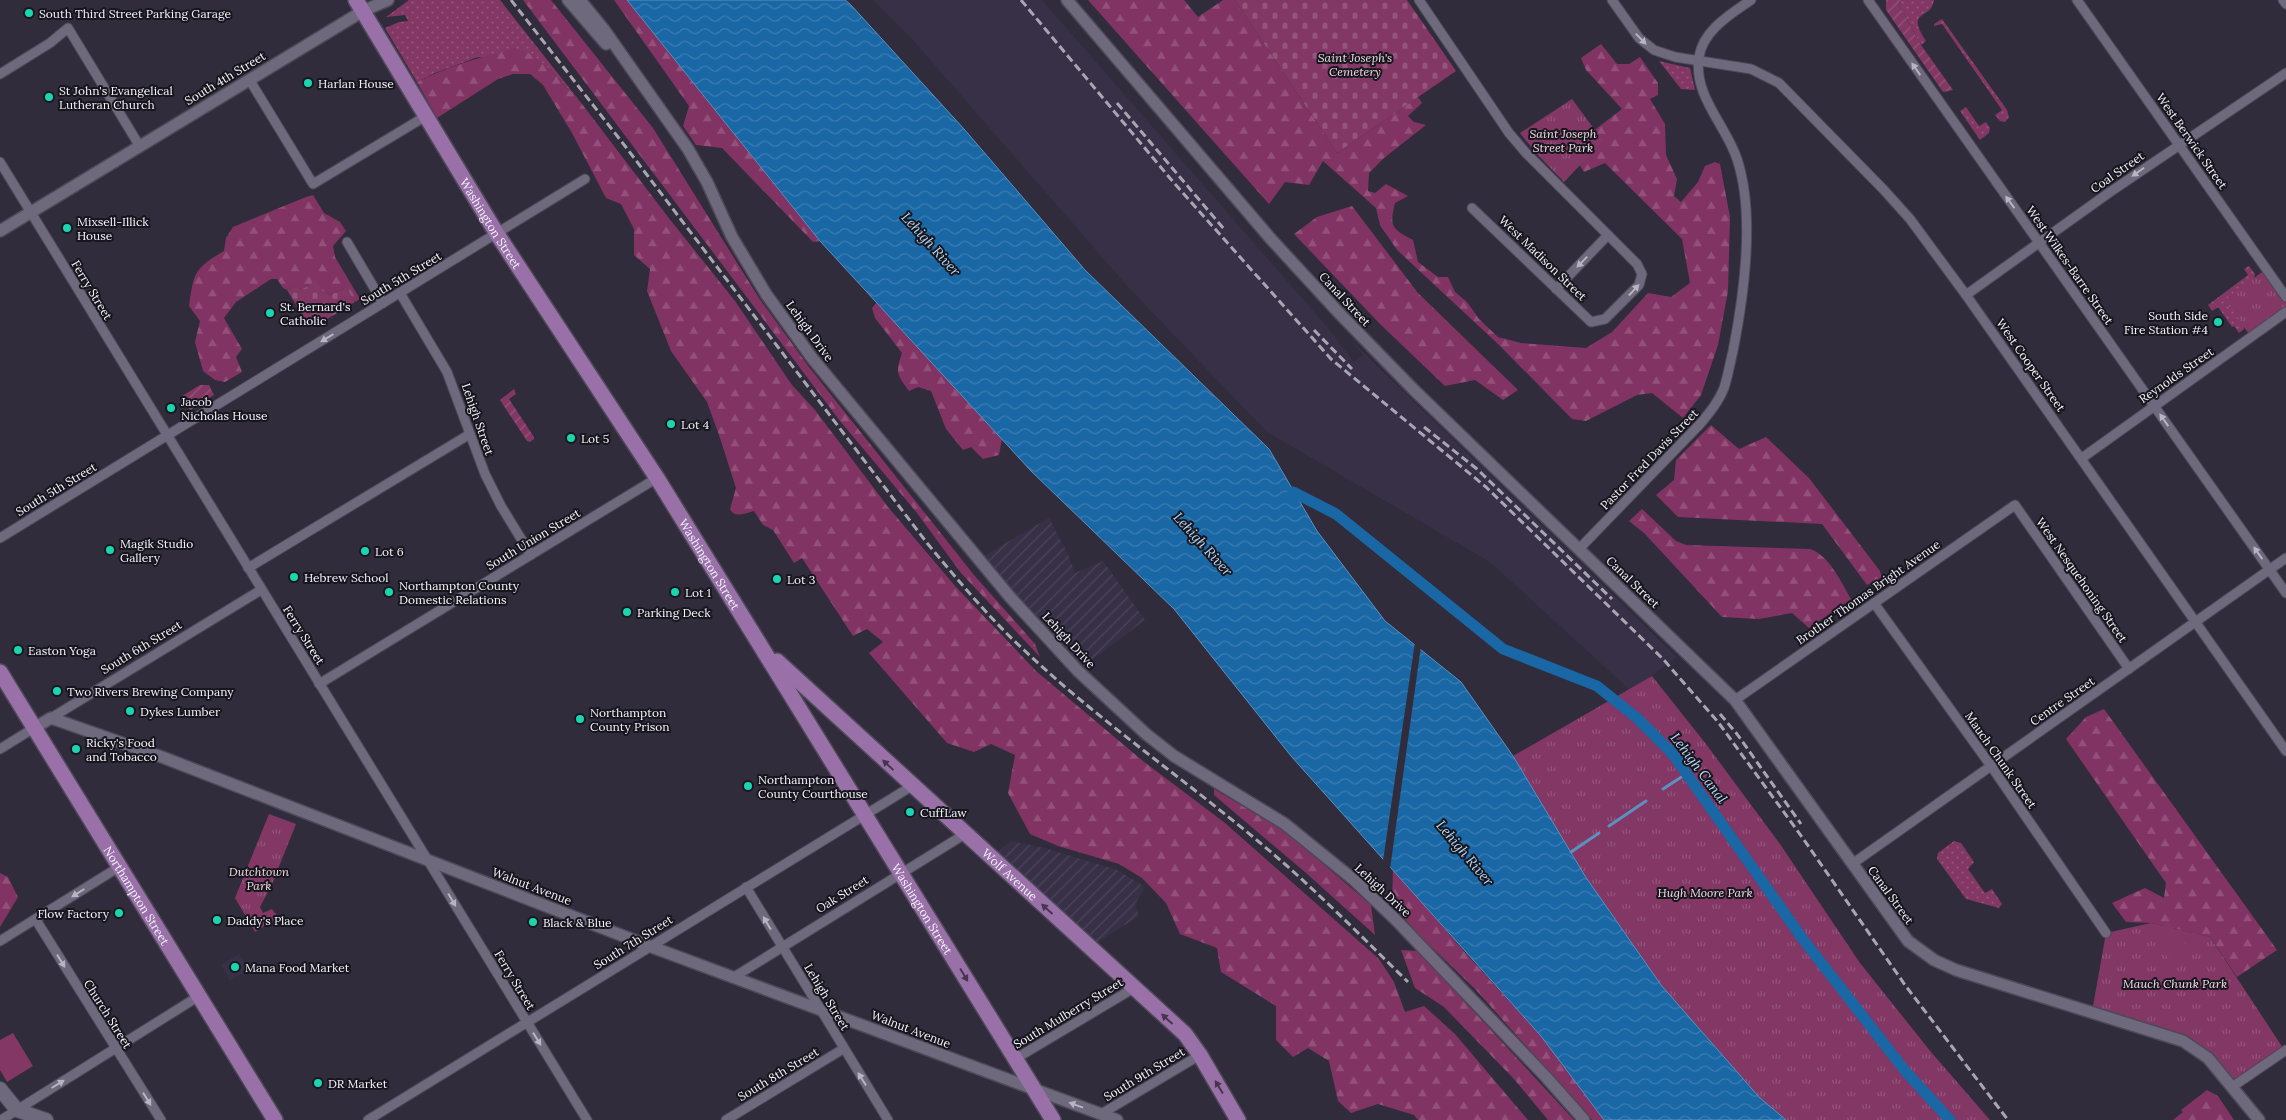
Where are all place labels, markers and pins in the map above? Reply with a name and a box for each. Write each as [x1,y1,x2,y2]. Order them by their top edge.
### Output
place label: South Third Street Parking Garage [39,6,231,21]
marker: South Third Street Parking Garage [23,7,35,19]
place label: Harlan House [318,76,394,91]
marker: Harlan House [302,77,314,89]
place label: St John's Evangelical Lutheran Church [59,83,173,112]
marker: St John's Evangelical Lutheran Church [43,91,55,103]
place label: Mixsell-Illick House [77,214,149,243]
marker: Mixsell-Illick House [61,222,73,234]
place label: St. Bernard's Catholic [280,299,351,328]
marker: St. Bernard's Catholic [264,307,276,319]
place label: South Side Fire Station #4 [2124,308,2208,337]
marker: South Side Fire Station #4 [2212,316,2224,328]
place label: Jacob Nicholas House [180,394,268,423]
marker: Jacob Nicholas House [165,402,177,414]
place label: Lot 4 [681,417,710,432]
marker: Lot 4 [665,418,677,430]
place label: Lot 5 [581,431,609,446]
marker: Lot 5 [565,432,577,444]
place label: Magik Studio Gallery [120,536,193,565]
marker: Magik Studio Gallery [104,544,116,556]
place label: Lot 6 [375,544,404,559]
marker: Lot 6 [359,545,371,557]
place label: Hebrew School [304,570,389,585]
marker: Hebrew School [288,571,300,583]
place label: Lot 3 [787,572,816,587]
marker: Lot 3 [771,573,783,585]
place label: Northampton County Domestic Relations [399,578,520,607]
place label: Lot 1 [685,585,711,600]
marker: Northampton County Domestic Relations [383,586,395,598]
marker: Lot 1 [669,586,681,598]
place label: Parking Deck [637,605,711,620]
marker: Parking Deck [621,606,633,618]
place label: Easton Yoga [28,643,96,658]
marker: Easton Yoga [12,644,24,656]
place label: Two Rivers Brewing Company [67,684,234,699]
marker: Two Rivers Brewing Company [51,685,63,697]
place label: Dykes Lumber [140,704,221,719]
marker: Dykes Lumber [124,705,136,717]
place label: Northampton County Prison [590,705,670,734]
marker: Northampton County Prison [574,713,586,725]
place label: Ricky's Food and Tobacco [86,735,157,764]
marker: Ricky's Food and Tobacco [70,743,82,755]
place label: Northampton County Courthouse [758,772,868,801]
marker: Northampton County Courthouse [742,780,754,792]
place label: CuffLaw [920,805,967,820]
marker: CuffLaw [904,806,916,818]
place label: Flow Factory [37,906,110,921]
marker: Flow Factory [113,907,125,919]
place label: Daddy's Place [227,913,304,928]
marker: Daddy's Place [211,914,223,926]
place label: Black & Blue [543,915,612,930]
marker: Black & Blue [527,916,539,928]
place label: Mana Food Market [245,960,350,975]
marker: Mana Food Market [229,961,241,973]
place label: DR Market [328,1076,388,1091]
marker: DR Market [312,1077,324,1089]

